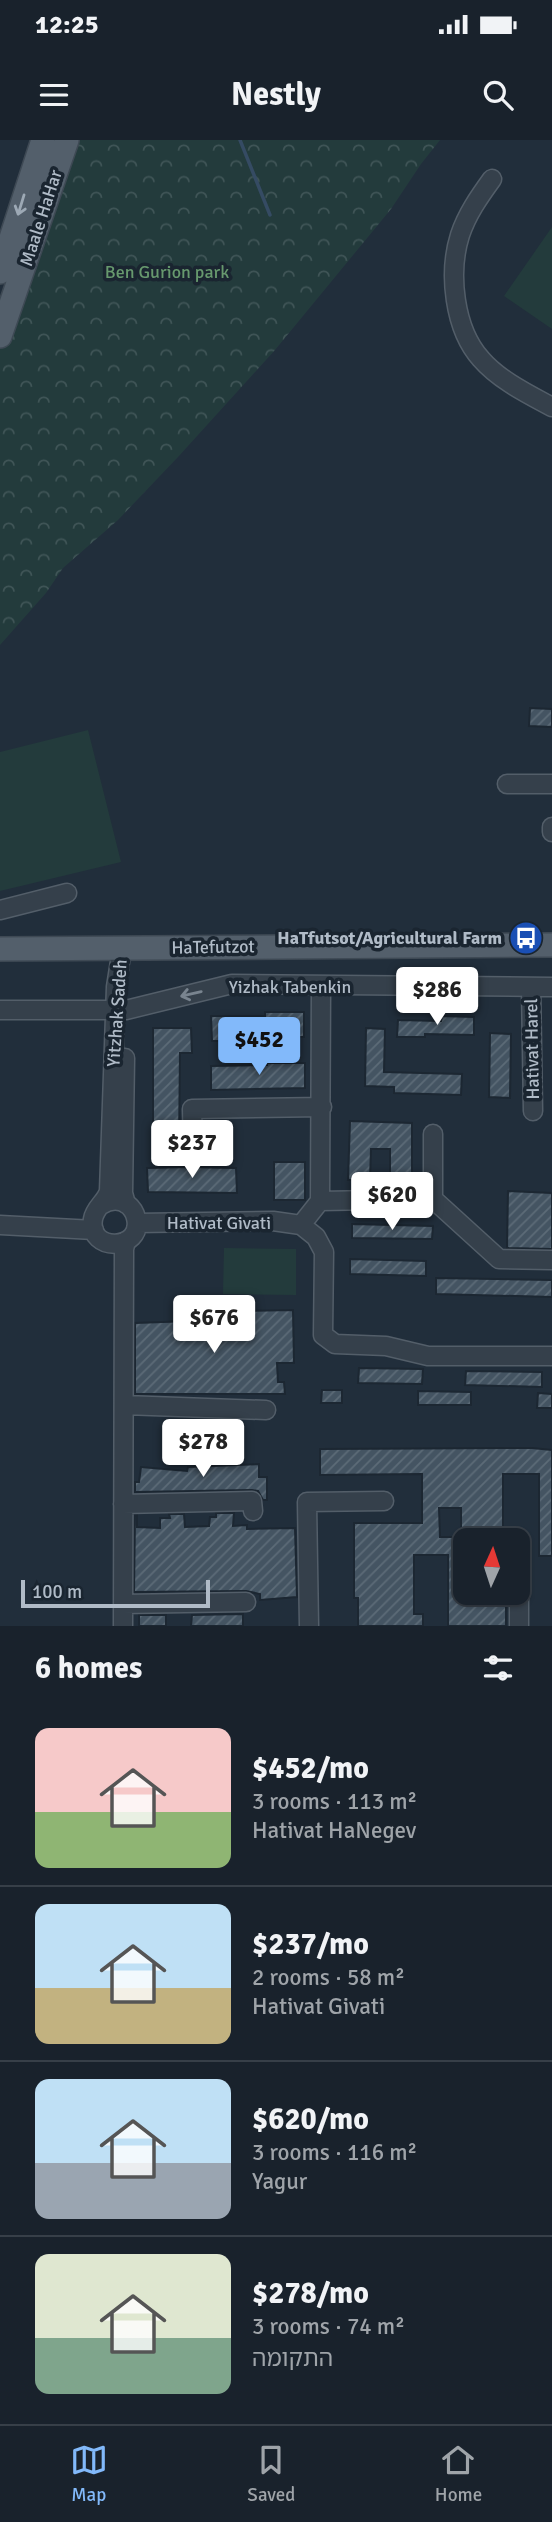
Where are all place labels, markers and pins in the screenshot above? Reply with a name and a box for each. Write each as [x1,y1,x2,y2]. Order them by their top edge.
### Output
bus stop icon: HaTfutsot/Agricultural Farm [507,919,545,957]
place label: HaTfutsot/Agricultural Farm [277,927,502,949]
pin: $286 [396,968,478,1027]
pin: $452 [218,1018,300,1077]
pin: $237 [151,1121,233,1180]
pin: $620 [351,1172,433,1232]
pin: $676 [173,1296,255,1355]
pin: $278 [162,1420,244,1479]

